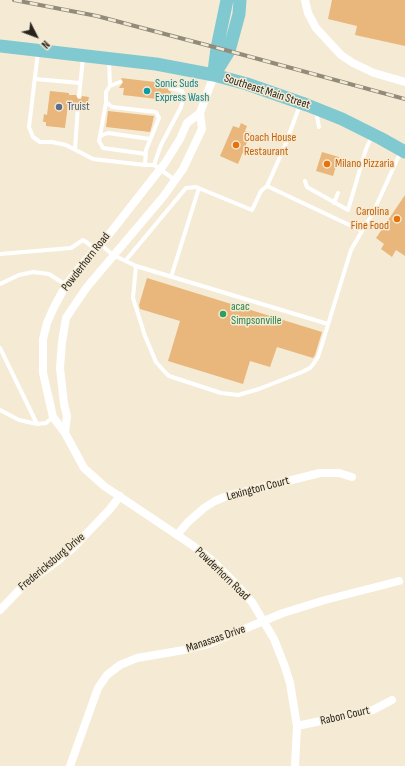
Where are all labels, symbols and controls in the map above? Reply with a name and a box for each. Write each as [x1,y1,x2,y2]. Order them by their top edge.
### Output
north arrow [16,16,56,56]
text: N [38,38,52,51]
street label: Southeast Main Street [222,71,312,113]
place label: Sonic Suds Express Wash [155,77,209,105]
marker: Sonic Suds Express Wash [142,86,152,96]
place label: Truist [67,100,90,114]
marker: Truist [54,102,64,112]
place label: Coach House Restaurant [244,131,296,159]
marker: Coach House Restaurant [231,140,241,150]
place label: Milano Pizzaria [335,157,394,171]
marker: Milano Pizzaria [322,159,332,169]
place label: Carolina Fine Food [351,205,389,233]
marker: Carolina Fine Food [392,214,402,224]
street label: Powderhorn Road [59,230,113,294]
place label: acac Simpsonville [231,300,282,328]
marker: acac Simpsonville [218,309,228,319]
street label: Lexington Court [225,474,291,504]
street label: Fredericksburg Drive [16,530,88,594]
street label: Powderhorn Road [192,544,252,604]
street label: Manassas Drive [184,622,248,656]
street label: Rabon Court [319,703,371,729]

